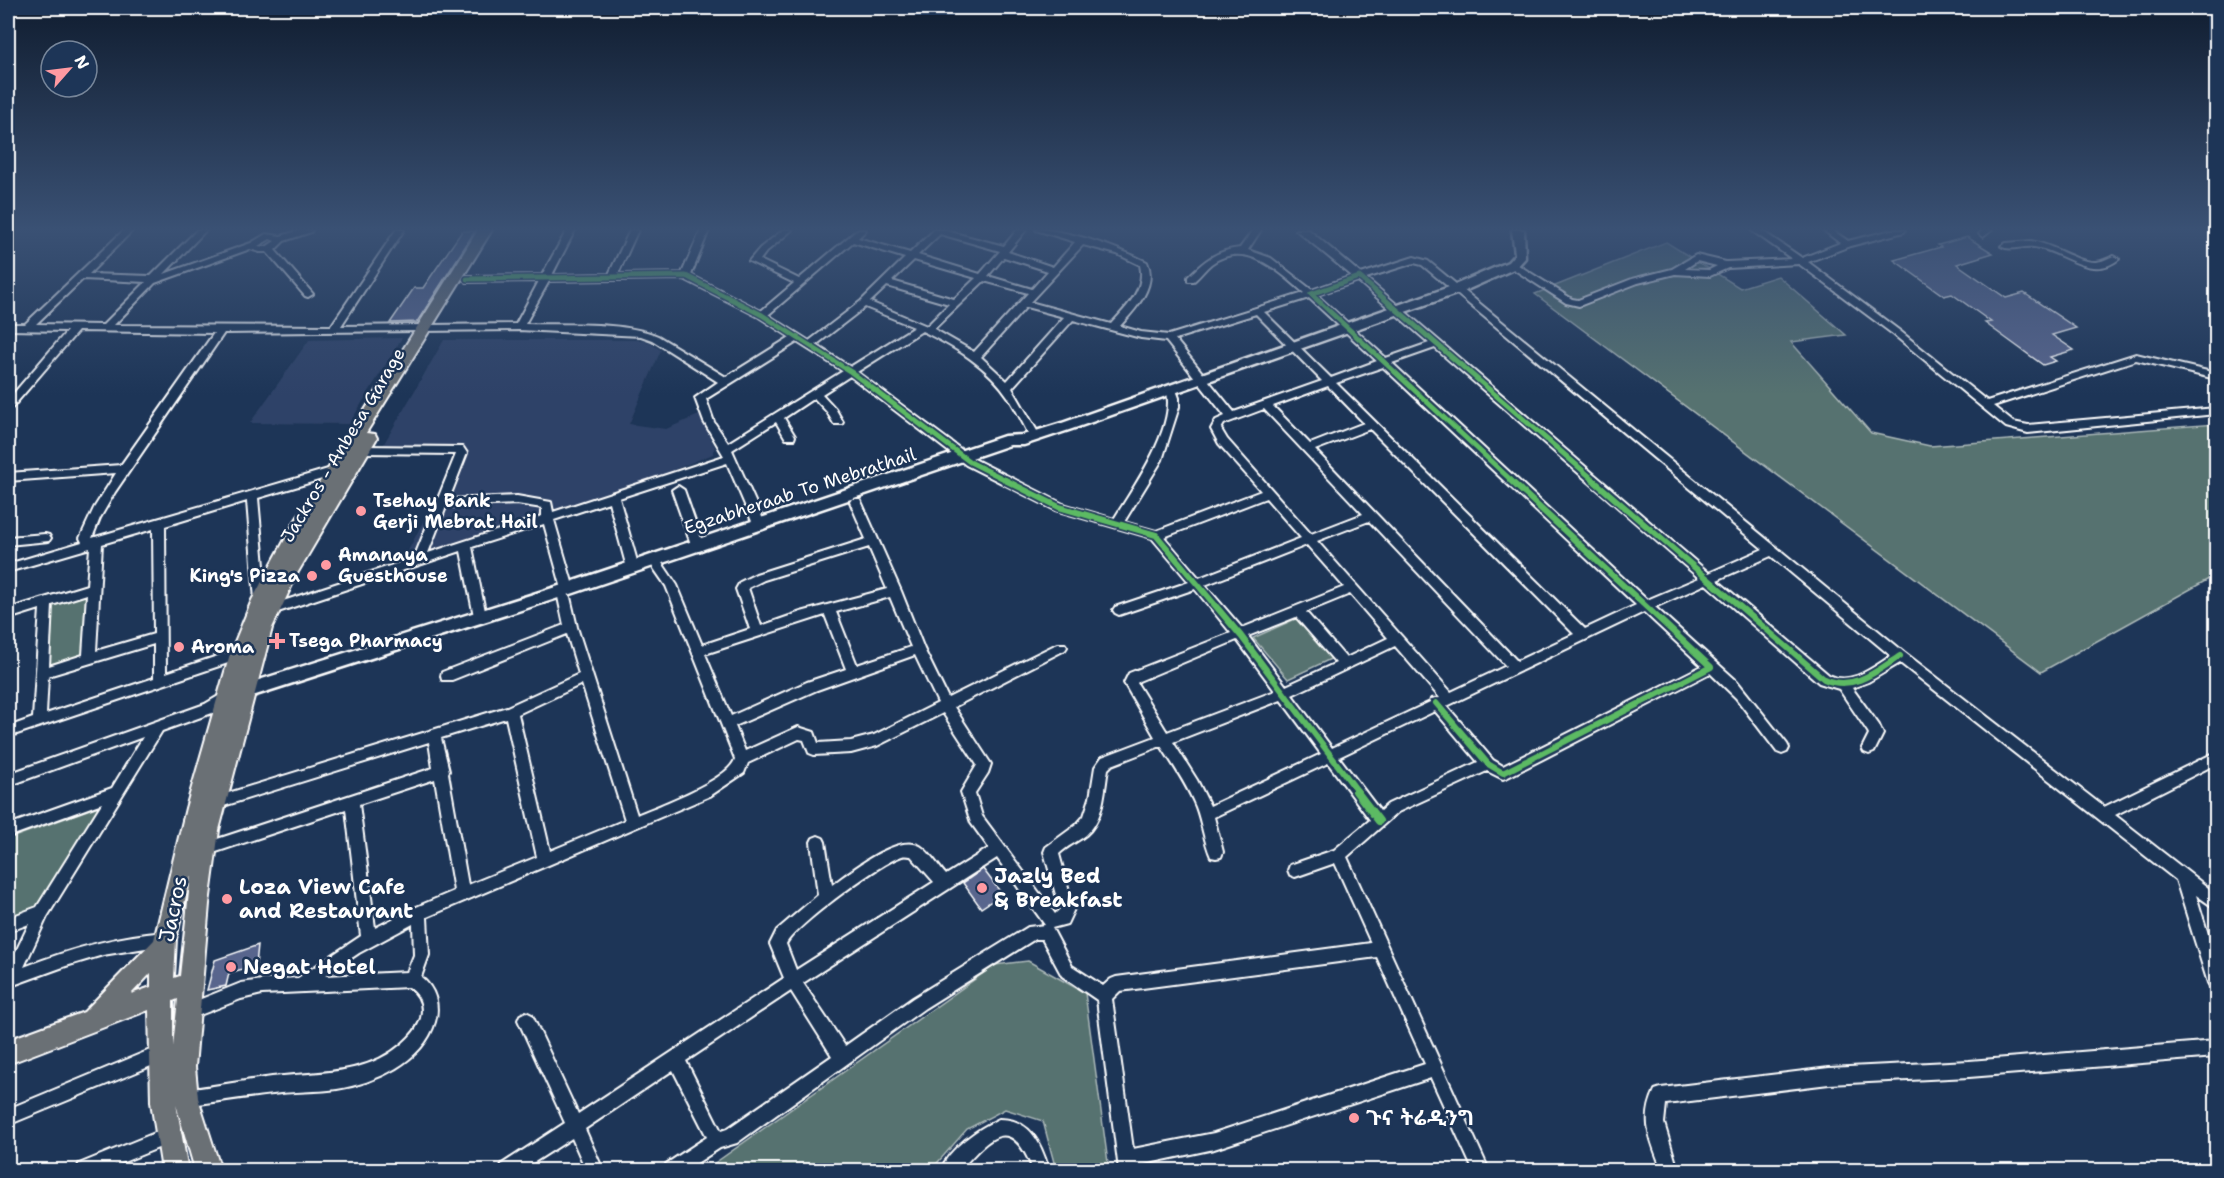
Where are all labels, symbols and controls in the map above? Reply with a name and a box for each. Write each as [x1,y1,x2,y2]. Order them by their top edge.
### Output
north arrow [39,39,99,99]
text: N [70,52,94,73]
street label: Jackros - Anbesa Garage [275,343,411,547]
street label: Egzabheraab To Mebrathail [681,442,920,540]
place label: Tsehay Bank Gerji Mebrat Hail [373,489,538,534]
marker: Tsehay Bank Gerji Mebrat Hail [354,504,368,518]
place label: Amanaya Guesthouse [338,543,448,588]
marker: Amanaya Guesthouse [319,558,333,572]
place label: King's Pizza [189,564,301,588]
marker: King's Pizza [305,569,319,583]
place label: Tsega Pharmacy [289,629,443,653]
marker: Tsega Pharmacy [270,634,284,648]
place label: Aroma [191,635,255,659]
marker: Aroma [172,640,186,654]
place label: Jazly Bed & Breakfast [994,862,1123,914]
street label: Jacros [152,873,194,945]
place label: Loza View Cafe and Restaurant [239,873,413,925]
marker: Jazly Bed & Breakfast [975,881,989,895]
marker: Loza View Cafe and Restaurant [220,892,234,906]
place label: Negat Hotel [243,953,376,981]
marker: Negat Hotel [224,960,238,974]
place label: ጉና ትሬዲንግ [1366,1104,1474,1132]
marker: ጉና ትሬዲንግ [1347,1111,1361,1125]

